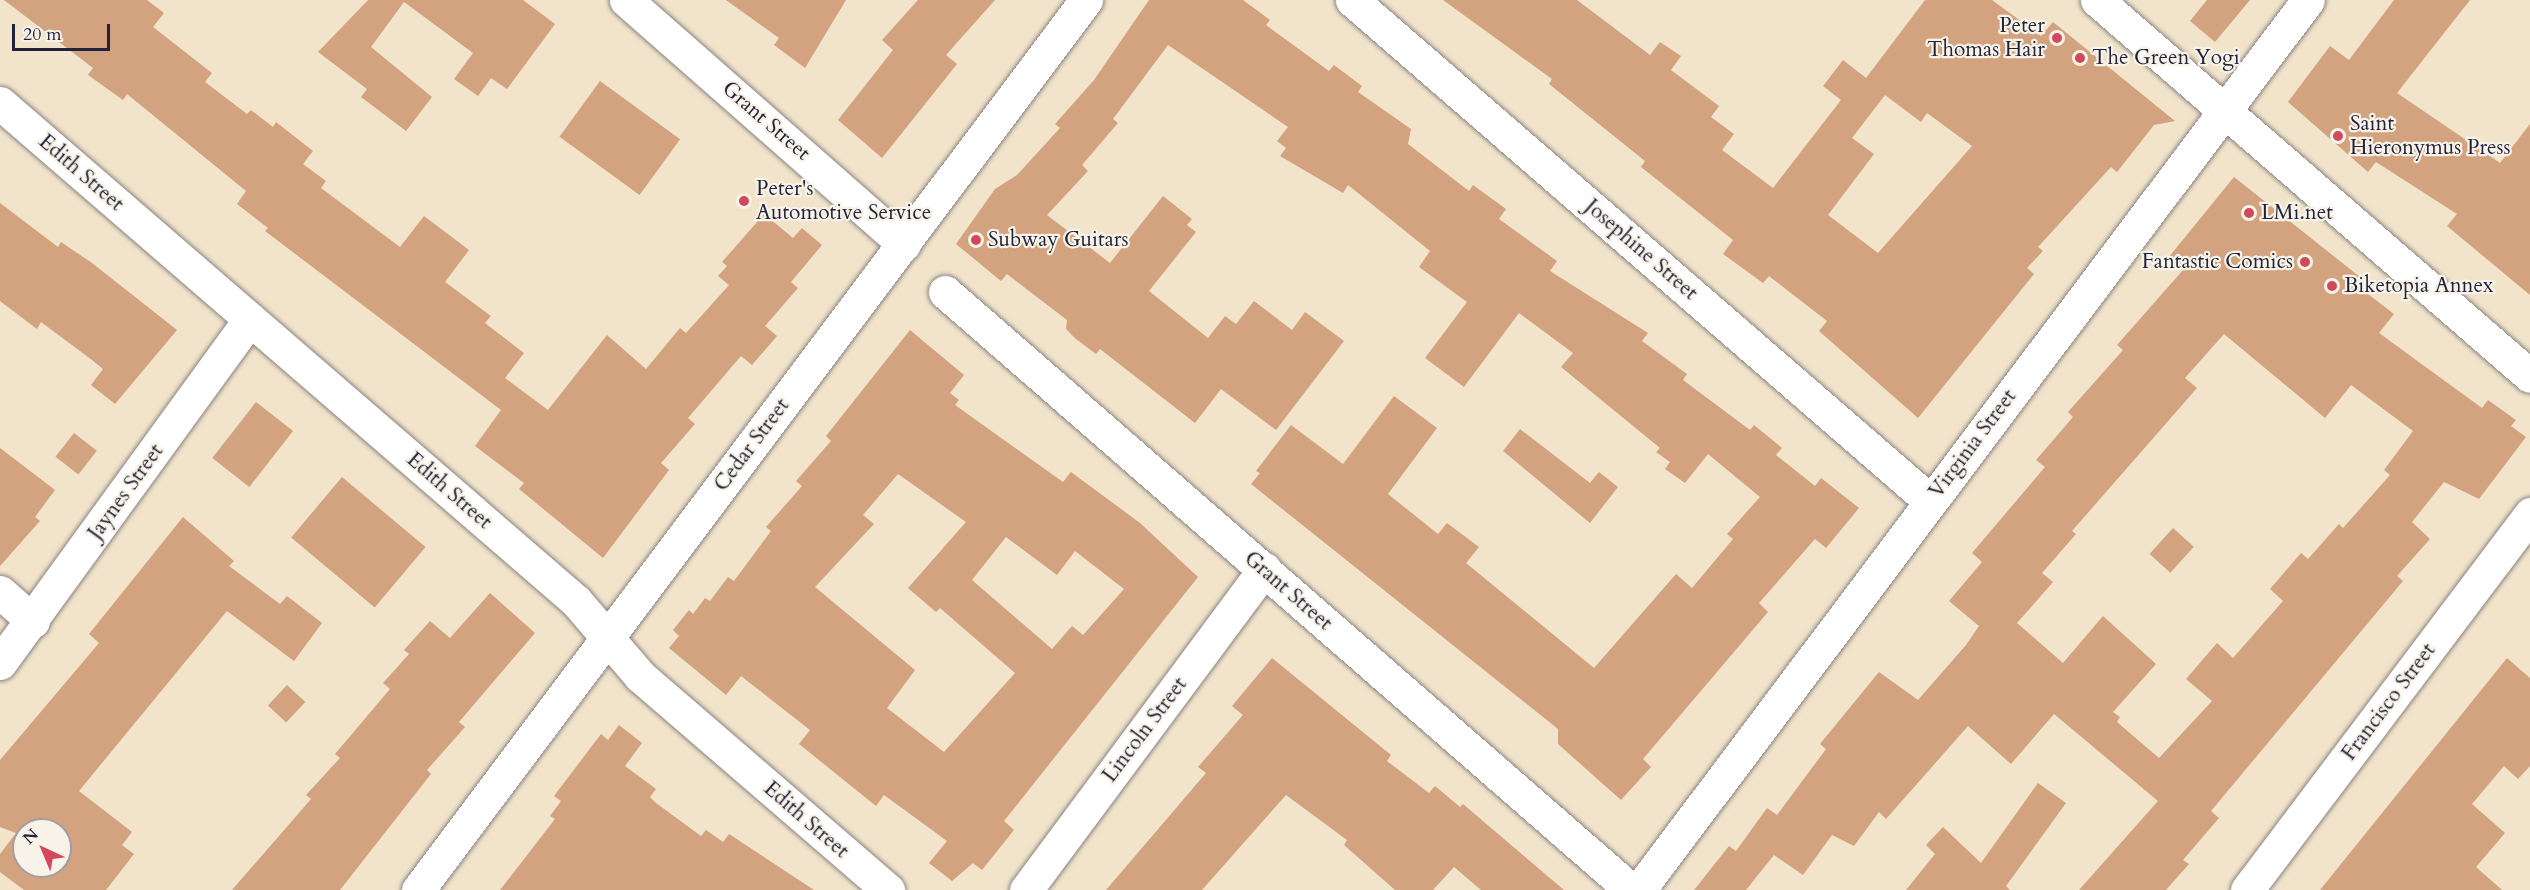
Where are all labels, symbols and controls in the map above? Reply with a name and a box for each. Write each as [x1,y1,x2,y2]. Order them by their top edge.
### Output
scale bar [15,12,112,50]
place label: Peter Thomas Hair [1927,13,2045,63]
text: 20 m [23,22,62,47]
marker: Peter Thomas Hair [2050,31,2064,45]
place label: The Green Yogi [2092,45,2240,71]
marker: The Green Yogi [2073,51,2087,65]
street label: Grant Street [717,76,815,166]
place label: Saint Hieronymus Press [2350,111,2511,161]
street label: Edith Street [33,129,129,217]
marker: Saint Hieronymus Press [2331,129,2345,143]
place label: Peter's Automotive Service [756,176,931,226]
marker: Peter's Automotive Service [737,194,751,208]
street label: Josephine Street [1579,194,1703,306]
place label: LMi.net [2261,200,2333,226]
marker: LMi.net [2242,206,2256,220]
place label: Subway Guitars [988,227,1128,253]
marker: Subway Guitars [969,233,983,247]
place label: Fantastic Comics [2142,249,2293,275]
marker: Fantastic Comics [2298,255,2312,269]
place label: Biketopia Annex [2344,273,2494,299]
marker: Biketopia Annex [2325,279,2339,293]
street label: Virginia Street [1924,385,2022,503]
street label: Cedar Street [709,394,795,496]
street label: Jaynes Street [83,439,169,545]
street label: Edith Street [401,447,497,535]
street label: Grant Street [1239,546,1337,636]
street label: Francisco Street [2337,638,2441,766]
street label: Lincoln Street [1097,673,1193,787]
street label: Edith Street [758,776,854,864]
north arrow [12,818,72,878]
text: N [18,824,44,849]

